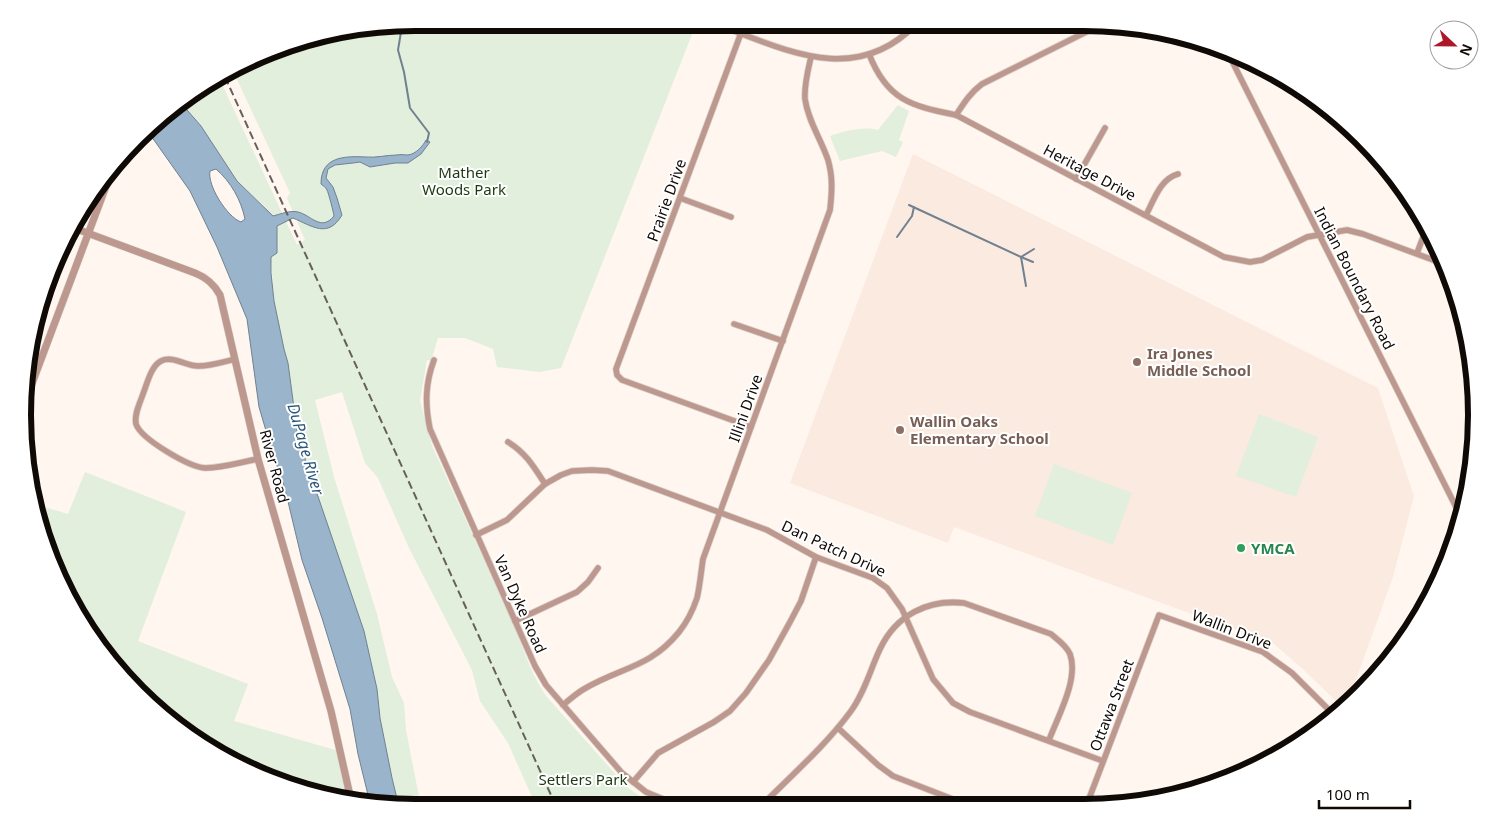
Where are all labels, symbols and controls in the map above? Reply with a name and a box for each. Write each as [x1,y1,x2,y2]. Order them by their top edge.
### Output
north arrow [1429,20,1479,70]
text: N [1456,41,1477,59]
street label: Heritage Drive [1040,139,1140,205]
street label: Prairie Drive [642,156,690,244]
park label: Mather Woods Park [422,162,506,199]
street label: Indian Boundary Road [1310,203,1400,353]
place label: Ira Jones Middle School [1147,343,1251,380]
marker: Ira Jones Middle School [1131,356,1143,368]
street label: Illini Drive [723,371,767,445]
water label: DuPage River [282,400,330,498]
place label: Wallin Oaks Elementary School [910,411,1049,448]
marker: Wallin Oaks Elementary School [894,424,906,436]
street label: River Road [256,427,294,505]
street label: Dan Patch Drive [779,515,889,581]
place label: YMCA [1251,538,1295,558]
marker: YMCA [1235,542,1247,554]
street label: Van Dyke Road [490,552,552,656]
street label: Wallin Drive [1189,605,1275,653]
street label: Ottawa Street [1084,656,1138,754]
park label: Settlers Park [539,769,627,789]
scale bar [1319,778,1410,810]
text: 100 m [1326,784,1370,804]

